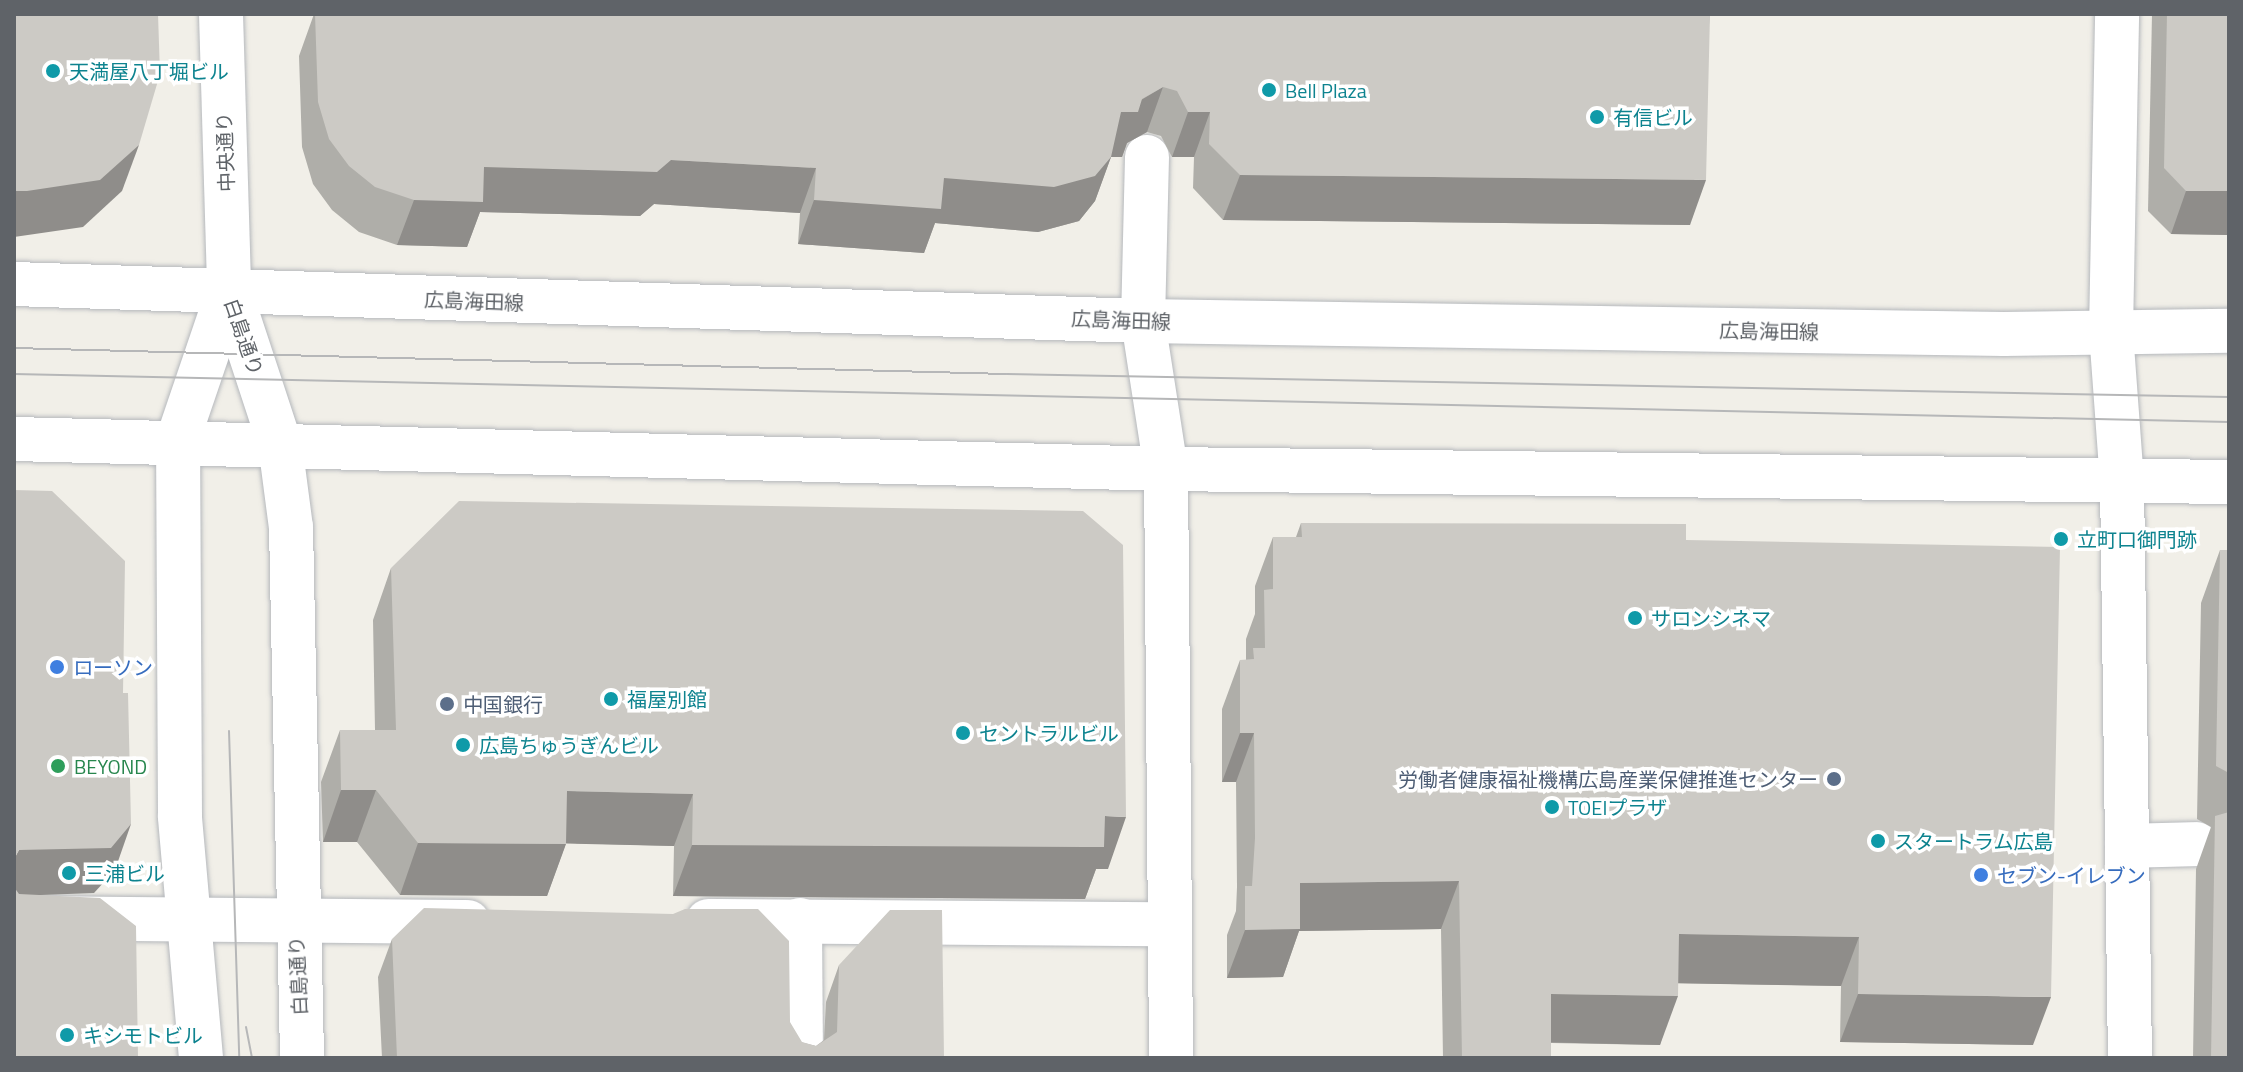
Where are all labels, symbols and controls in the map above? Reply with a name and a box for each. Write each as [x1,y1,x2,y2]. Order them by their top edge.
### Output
place label: 天満屋八丁堀ビル [69,59,229,83]
marker: 天満屋八丁堀ビル [44,62,62,80]
place label: Bell Plaza [1285,78,1367,102]
marker: Bell Plaza [1260,81,1278,99]
place label: 有信ビル [1613,105,1693,129]
marker: 有信ビル [1588,108,1606,126]
street label: 中央通り [212,112,238,192]
street label: 広島海田線 [424,287,524,315]
street label: 白島通り [220,295,268,379]
street label: 広島海田線 [1071,306,1171,334]
street label: 広島海田線 [1719,318,1819,344]
place label: 立町口御門跡 [2077,527,2197,551]
marker: 立町口御門跡 [2052,530,2070,548]
place label: サロンシネマ [1651,606,1771,630]
marker: サロンシネマ [1626,609,1644,627]
place label: ローソン [73,655,153,679]
marker: ローソン [48,658,66,676]
place label: 福屋別館 [627,687,707,711]
marker: 福屋別館 [602,690,620,708]
place label: 中国銀行 [463,692,543,716]
marker: 中国銀行 [438,695,456,713]
place label: セントラルビル [979,721,1119,745]
marker: セントラルビル [954,724,972,742]
place label: 広島ちゅうぎんビル [479,733,659,757]
marker: 広島ちゅうぎんビル [454,736,472,754]
place label: BEYOND [74,754,147,778]
marker: BEYOND [49,757,67,775]
place label: 労働者健康福祉機構広島産業保健推進センター [1398,767,1818,791]
marker: 労働者健康福祉機構広島産業保健推進センター [1825,770,1843,788]
place label: TOEIプラザ [1568,795,1667,819]
marker: TOEIプラザ [1543,798,1561,816]
place label: スタートラム広島 [1894,829,2054,853]
marker: スタートラム広島 [1869,832,1887,850]
place label: 三浦ビル [85,861,165,885]
place label: セブン-イレブン [1997,863,2146,887]
marker: 三浦ビル [60,864,78,882]
marker: セブン-イレブン [1972,866,1990,884]
street label: 白島通り [284,935,312,1017]
place label: キシモトビル [83,1023,203,1047]
marker: キシモトビル [58,1026,76,1044]

